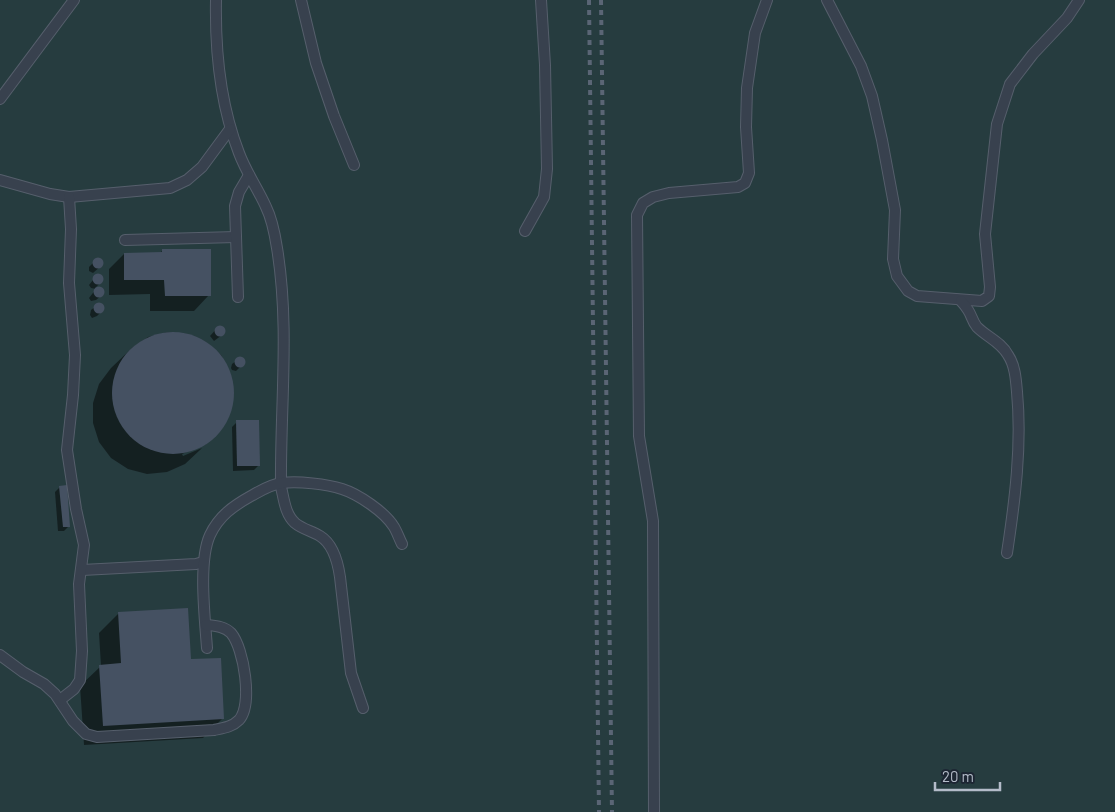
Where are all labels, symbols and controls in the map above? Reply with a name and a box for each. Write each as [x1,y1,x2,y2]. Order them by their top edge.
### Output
scale bar [935,760,1000,792]
text: 20 m [942,767,974,785]

